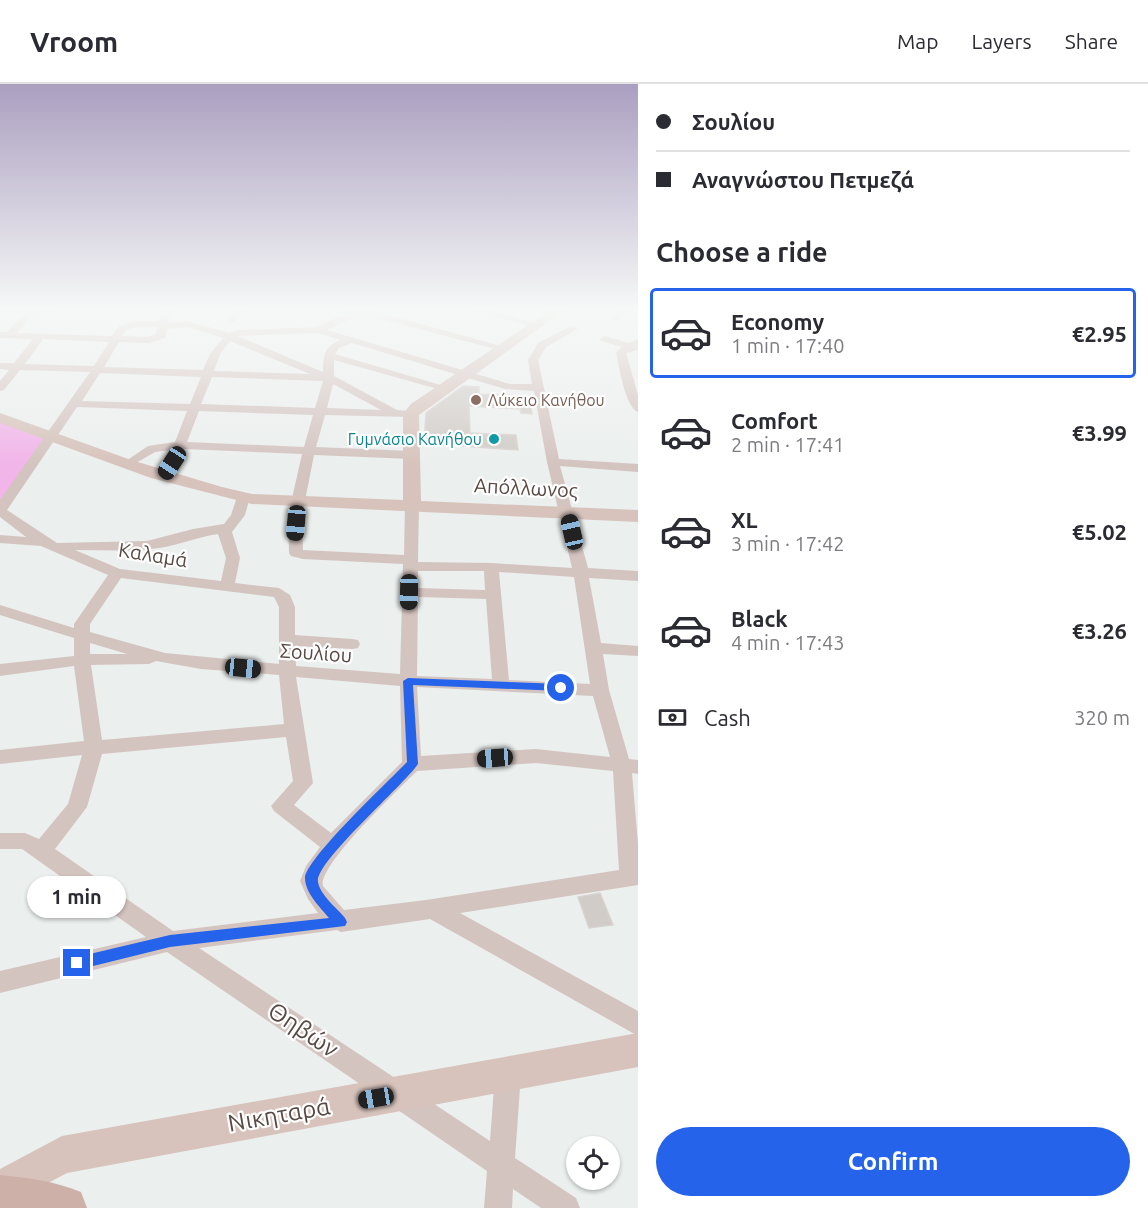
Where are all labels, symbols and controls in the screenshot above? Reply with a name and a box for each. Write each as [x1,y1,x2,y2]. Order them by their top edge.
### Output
text: Vroom [30,26,118,57]
text: Map [897,29,938,53]
text: Layers [971,29,1032,53]
text: Share [1065,29,1118,53]
text: Σουλίου [692,109,775,134]
text: Αναγνώστου Πετμεζά [692,167,914,192]
text: Choose a ride [656,237,828,267]
icon: car [659,306,713,360]
text: Economy [731,309,824,334]
text: €2.95 [1072,321,1127,346]
text: 1 min · 17:40 [731,334,845,357]
place label: Λύκειο Κανήθου [488,391,605,409]
marker: Λύκειο Κανήθου [469,393,483,407]
icon: car [659,405,713,459]
text: Comfort [731,408,818,433]
text: €3.99 [1072,420,1127,445]
place label: Γυμνάσιο Κανήθου [348,430,482,448]
marker: Γυμνάσιο Κανήθου [487,432,501,446]
text: 2 min · 17:41 [731,433,845,456]
car [155,443,189,483]
street label: Απόλλωνος [474,473,578,502]
car [285,504,307,542]
icon: car [659,504,713,558]
text: XL [731,507,758,532]
car [559,512,585,552]
text: €5.02 [1072,519,1127,544]
text: 3 min · 17:42 [731,532,845,555]
street label: Καλαμά [117,538,189,571]
car [400,574,418,610]
icon: car [659,603,713,657]
text: Black [731,606,788,631]
text: €3.26 [1072,618,1127,643]
text: 4 min · 17:43 [731,631,845,654]
street label: Σουλίου [279,639,353,666]
car [224,657,262,679]
route start [547,674,574,701]
icon: cash [656,701,689,734]
text: Cash [704,705,751,730]
text: 320 m [1074,706,1130,729]
car [476,748,514,768]
callout: 1 min [28,876,127,918]
text: 1 min [51,885,102,908]
route end [63,949,90,976]
street label: Θηβών [263,996,344,1063]
car [357,1086,395,1110]
street label: Νικηταρά [226,1092,332,1137]
button: Confirm [656,1127,1130,1196]
map controls [566,1136,620,1190]
button: locate [566,1136,620,1190]

